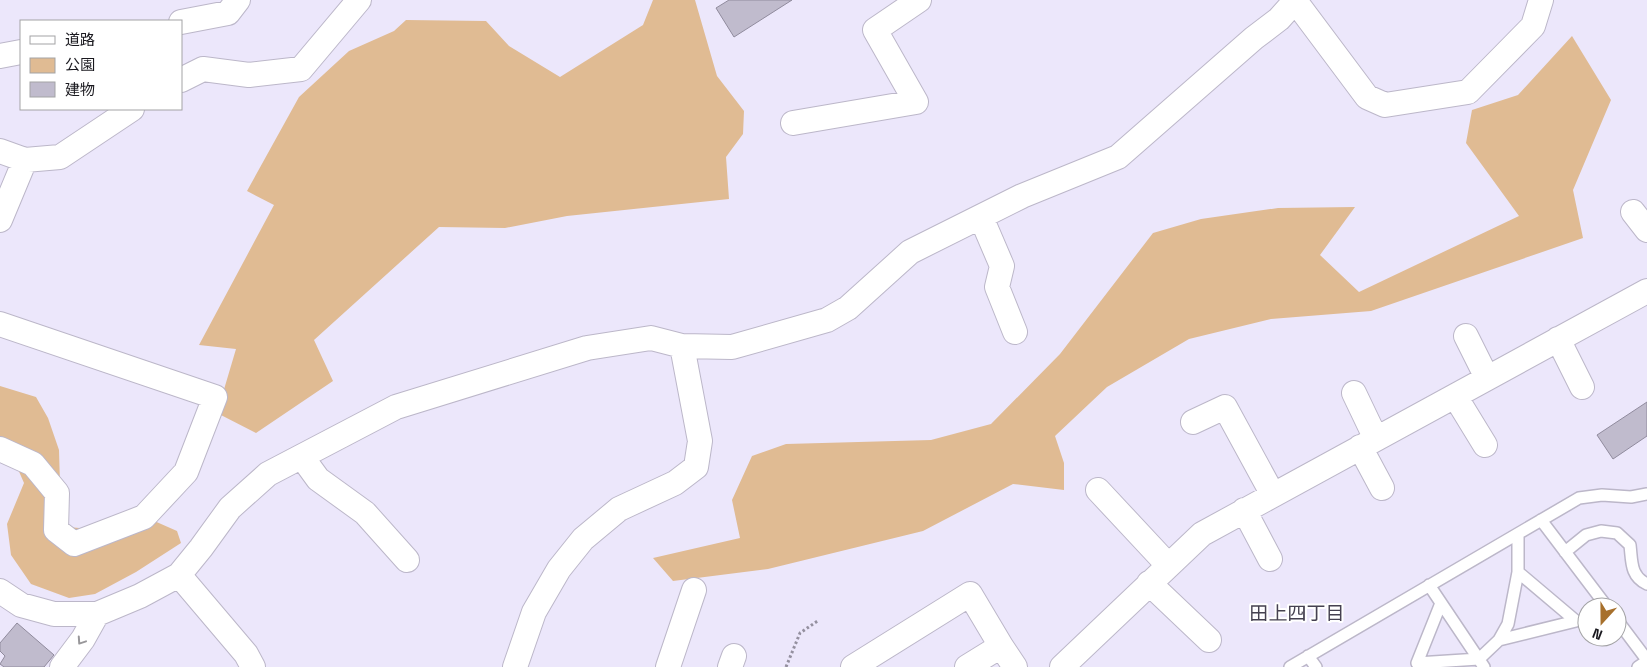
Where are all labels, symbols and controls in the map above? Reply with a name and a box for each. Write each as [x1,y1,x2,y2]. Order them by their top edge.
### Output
legend [20,20,182,110]
text: 道路 [65,30,95,49]
text: 公園 [65,55,95,74]
text: 建物 [65,80,95,99]
north arrow [1577,597,1627,647]
district label: 田上四丁目 [1249,601,1345,626]
text: N [1590,624,1605,644]
one-way arrow [78,636,87,645]

